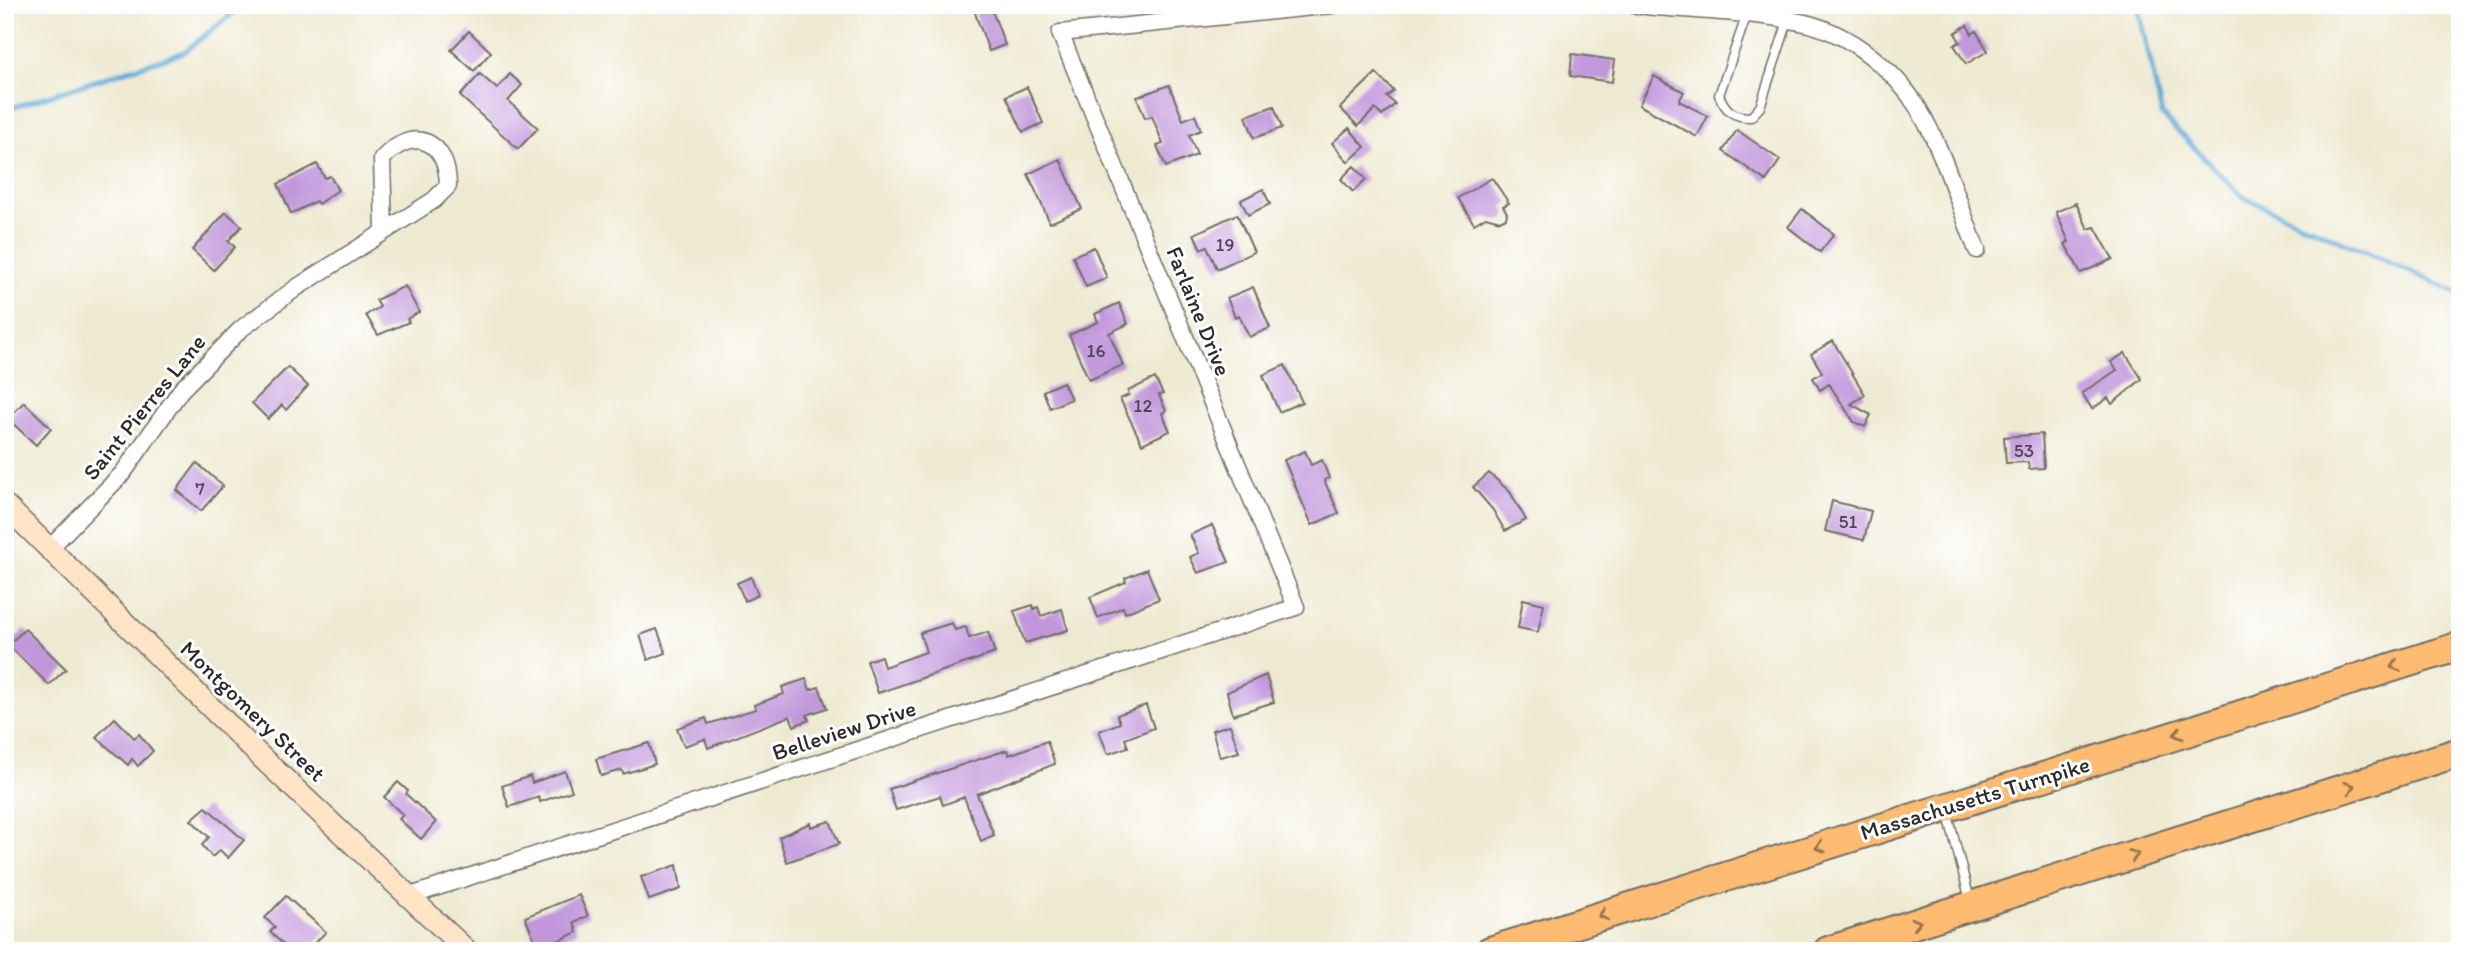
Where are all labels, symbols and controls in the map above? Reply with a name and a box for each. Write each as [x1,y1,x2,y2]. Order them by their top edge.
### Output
house number: 19 [1216,233,1234,256]
street label: Farlaine Drive [1160,242,1238,380]
street label: Saint Pierres Lane [77,328,211,486]
house number: 16 [1087,339,1105,362]
house number: 12 [1134,394,1152,417]
house number: 53 [2014,439,2034,462]
house number: 7 [195,477,205,500]
house number: 51 [1839,510,1858,533]
street label: Montgomery Street [175,635,332,788]
one-way arrow [2389,658,2401,672]
street label: Belleview Drive [769,694,919,766]
one-way arrow [2172,726,2184,741]
street label: Massachusetts Turnpike [1857,750,2093,846]
one-way arrow [2344,780,2356,795]
one-way arrow [1815,838,1827,853]
one-way arrow [2127,849,2139,864]
one-way arrow [1598,907,1610,921]
one-way arrow [1910,917,1922,932]

